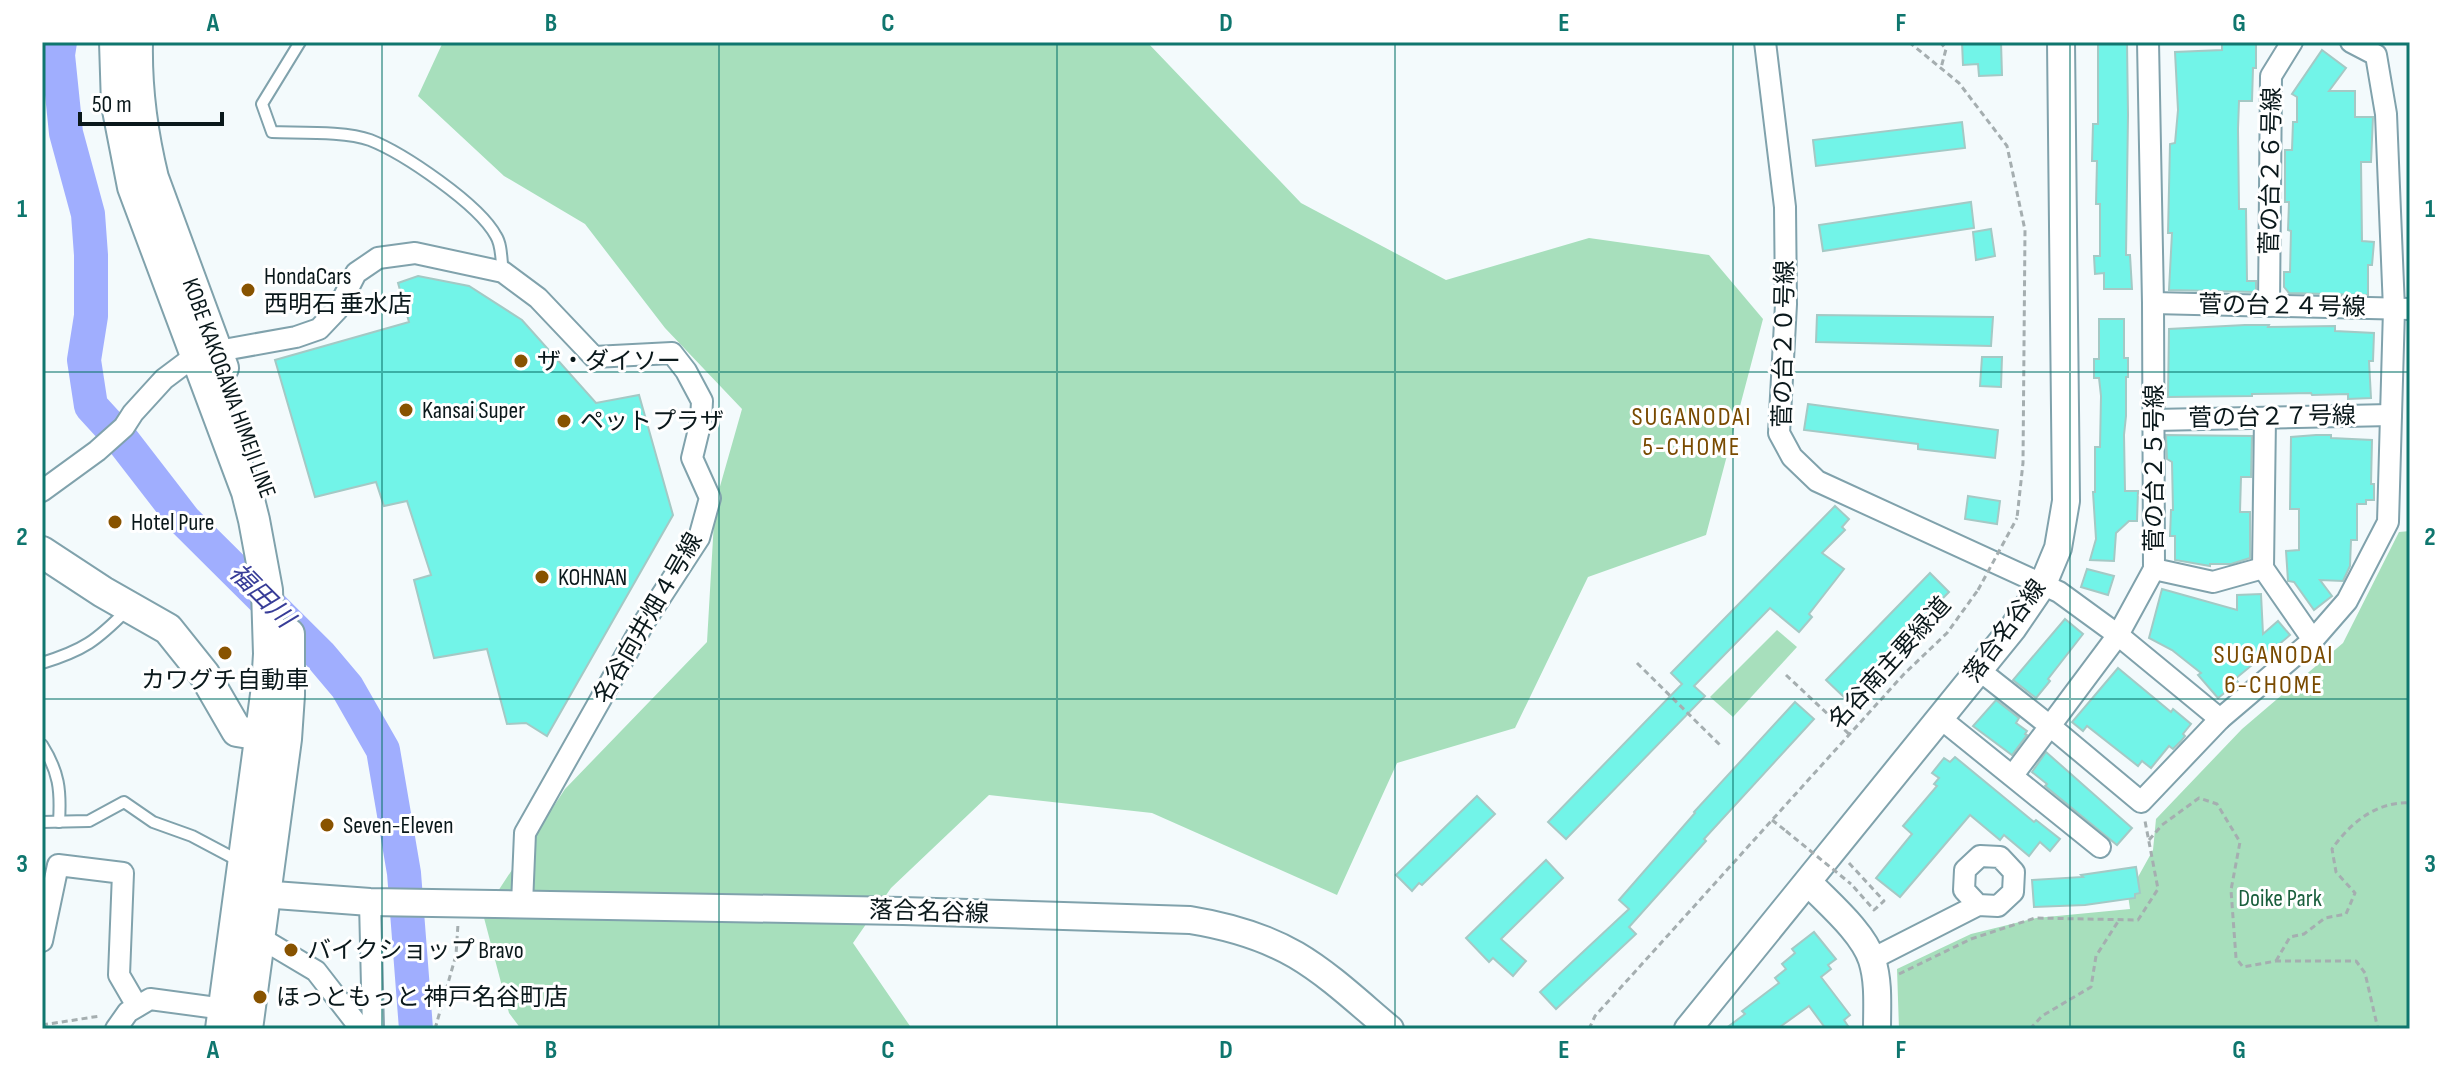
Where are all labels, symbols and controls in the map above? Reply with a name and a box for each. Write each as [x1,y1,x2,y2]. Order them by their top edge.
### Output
text: A [206,8,220,39]
text: B [545,8,557,39]
text: C [881,8,895,39]
text: D [1219,8,1233,39]
text: E [1558,8,1570,39]
text: F [1896,8,1907,39]
text: G [2232,8,2246,39]
scale bar [80,76,222,126]
street label: 菅の台２６号線 [2255,87,2287,255]
text: 50 m [92,90,132,119]
text: 1 [17,194,27,225]
text: 1 [2425,194,2435,225]
street label: 菅の台２０号線 [1768,260,1800,428]
place label: HondaCars 西明石 垂水店 [264,262,412,319]
street label: KOBE KAKOGAWA HIMEJI LINE [176,274,282,502]
marker: HondaCars 西明石 垂水店 [239,281,257,299]
street label: 菅の台２４号線 [2198,290,2366,322]
place label: ザ・ダイソー [537,347,681,376]
marker: ザ・ダイソー [512,352,530,370]
street label: 菅の台２５号線 [2140,384,2169,552]
place label: Kansai Super [422,396,525,425]
marker: Kansai Super [397,401,415,419]
street label: 菅の台２７号線 [2188,401,2356,433]
district label: SUGANODAI 5-CHOME [1631,402,1753,463]
place label: ペットプラザ [580,407,724,436]
marker: ペットプラザ [555,412,573,430]
place label: Hotel Pure [131,508,215,537]
marker: Hotel Pure [106,513,124,531]
text: 2 [16,522,28,553]
text: 2 [2424,522,2436,553]
street label: 名谷向井畑４号線 [587,528,709,708]
water label: 福田川 [222,557,302,637]
place label: KOHNAN [558,563,627,592]
marker: KOHNAN [533,568,551,586]
street label: 落合名谷線 [1958,574,2052,688]
street label: 名谷南主要緑道 [1823,591,1957,735]
district label: SUGANODAI 6-CHOME [2213,640,2335,701]
marker: カワグチ自動車 [216,644,234,662]
place label: カワグチ自動車 [141,666,309,695]
place label: Seven-Eleven [343,811,453,840]
marker: Seven-Eleven [318,816,336,834]
text: 3 [16,849,28,880]
text: 3 [2424,849,2436,880]
park label: Doike Park [2238,884,2322,913]
street label: 落合名谷線 [869,895,989,929]
place label: バイクショップ Bravo [307,936,524,965]
marker: バイクショップ Bravo [282,941,300,959]
place label: ほっともっと 神戸名谷町店 [276,983,568,1012]
marker: ほっともっと 神戸名谷町店 [251,988,269,1006]
text: A [206,1035,220,1066]
text: B [545,1035,557,1066]
text: C [881,1035,895,1066]
text: D [1219,1035,1233,1066]
text: E [1558,1035,1570,1066]
text: F [1896,1035,1907,1066]
text: G [2232,1035,2246,1066]

